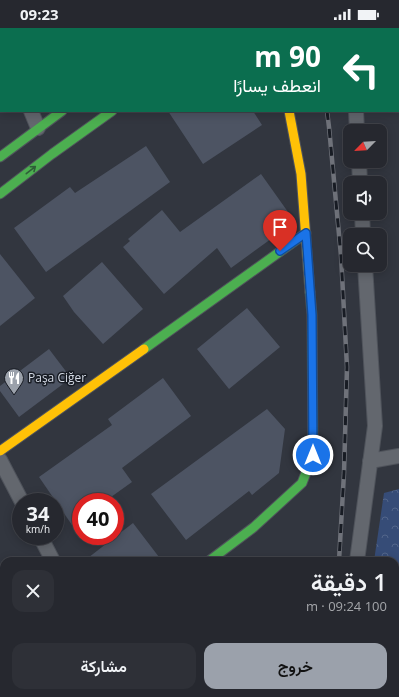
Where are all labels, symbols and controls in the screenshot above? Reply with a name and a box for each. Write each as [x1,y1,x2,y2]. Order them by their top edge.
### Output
text: 09:23 [20,4,59,24]
text: 90 m [254,37,321,75]
icon: left [335,44,387,96]
text: انعطف يسارًا [233,73,321,97]
north arrow [343,124,387,168]
map controls [343,124,387,272]
one-way arrow [25,166,36,174]
button: sound [343,176,387,220]
pin [263,210,297,251]
icon: arrive [269,216,291,238]
button: search [343,228,387,272]
restaurant icon: Paşa Ciğer [3,367,25,395]
place label: Paşa Ciğer [28,369,86,386]
position arrow [292,434,334,476]
speed limit sign: 40 [72,493,124,545]
text: 34 [27,500,49,527]
text: km/h [26,522,50,536]
text: 1 دقيقة [311,565,387,598]
button: close [12,570,54,612]
text: 100 m · 09:24 [306,597,387,615]
button: مشاركة [12,643,196,689]
button: خروج [204,643,387,689]

